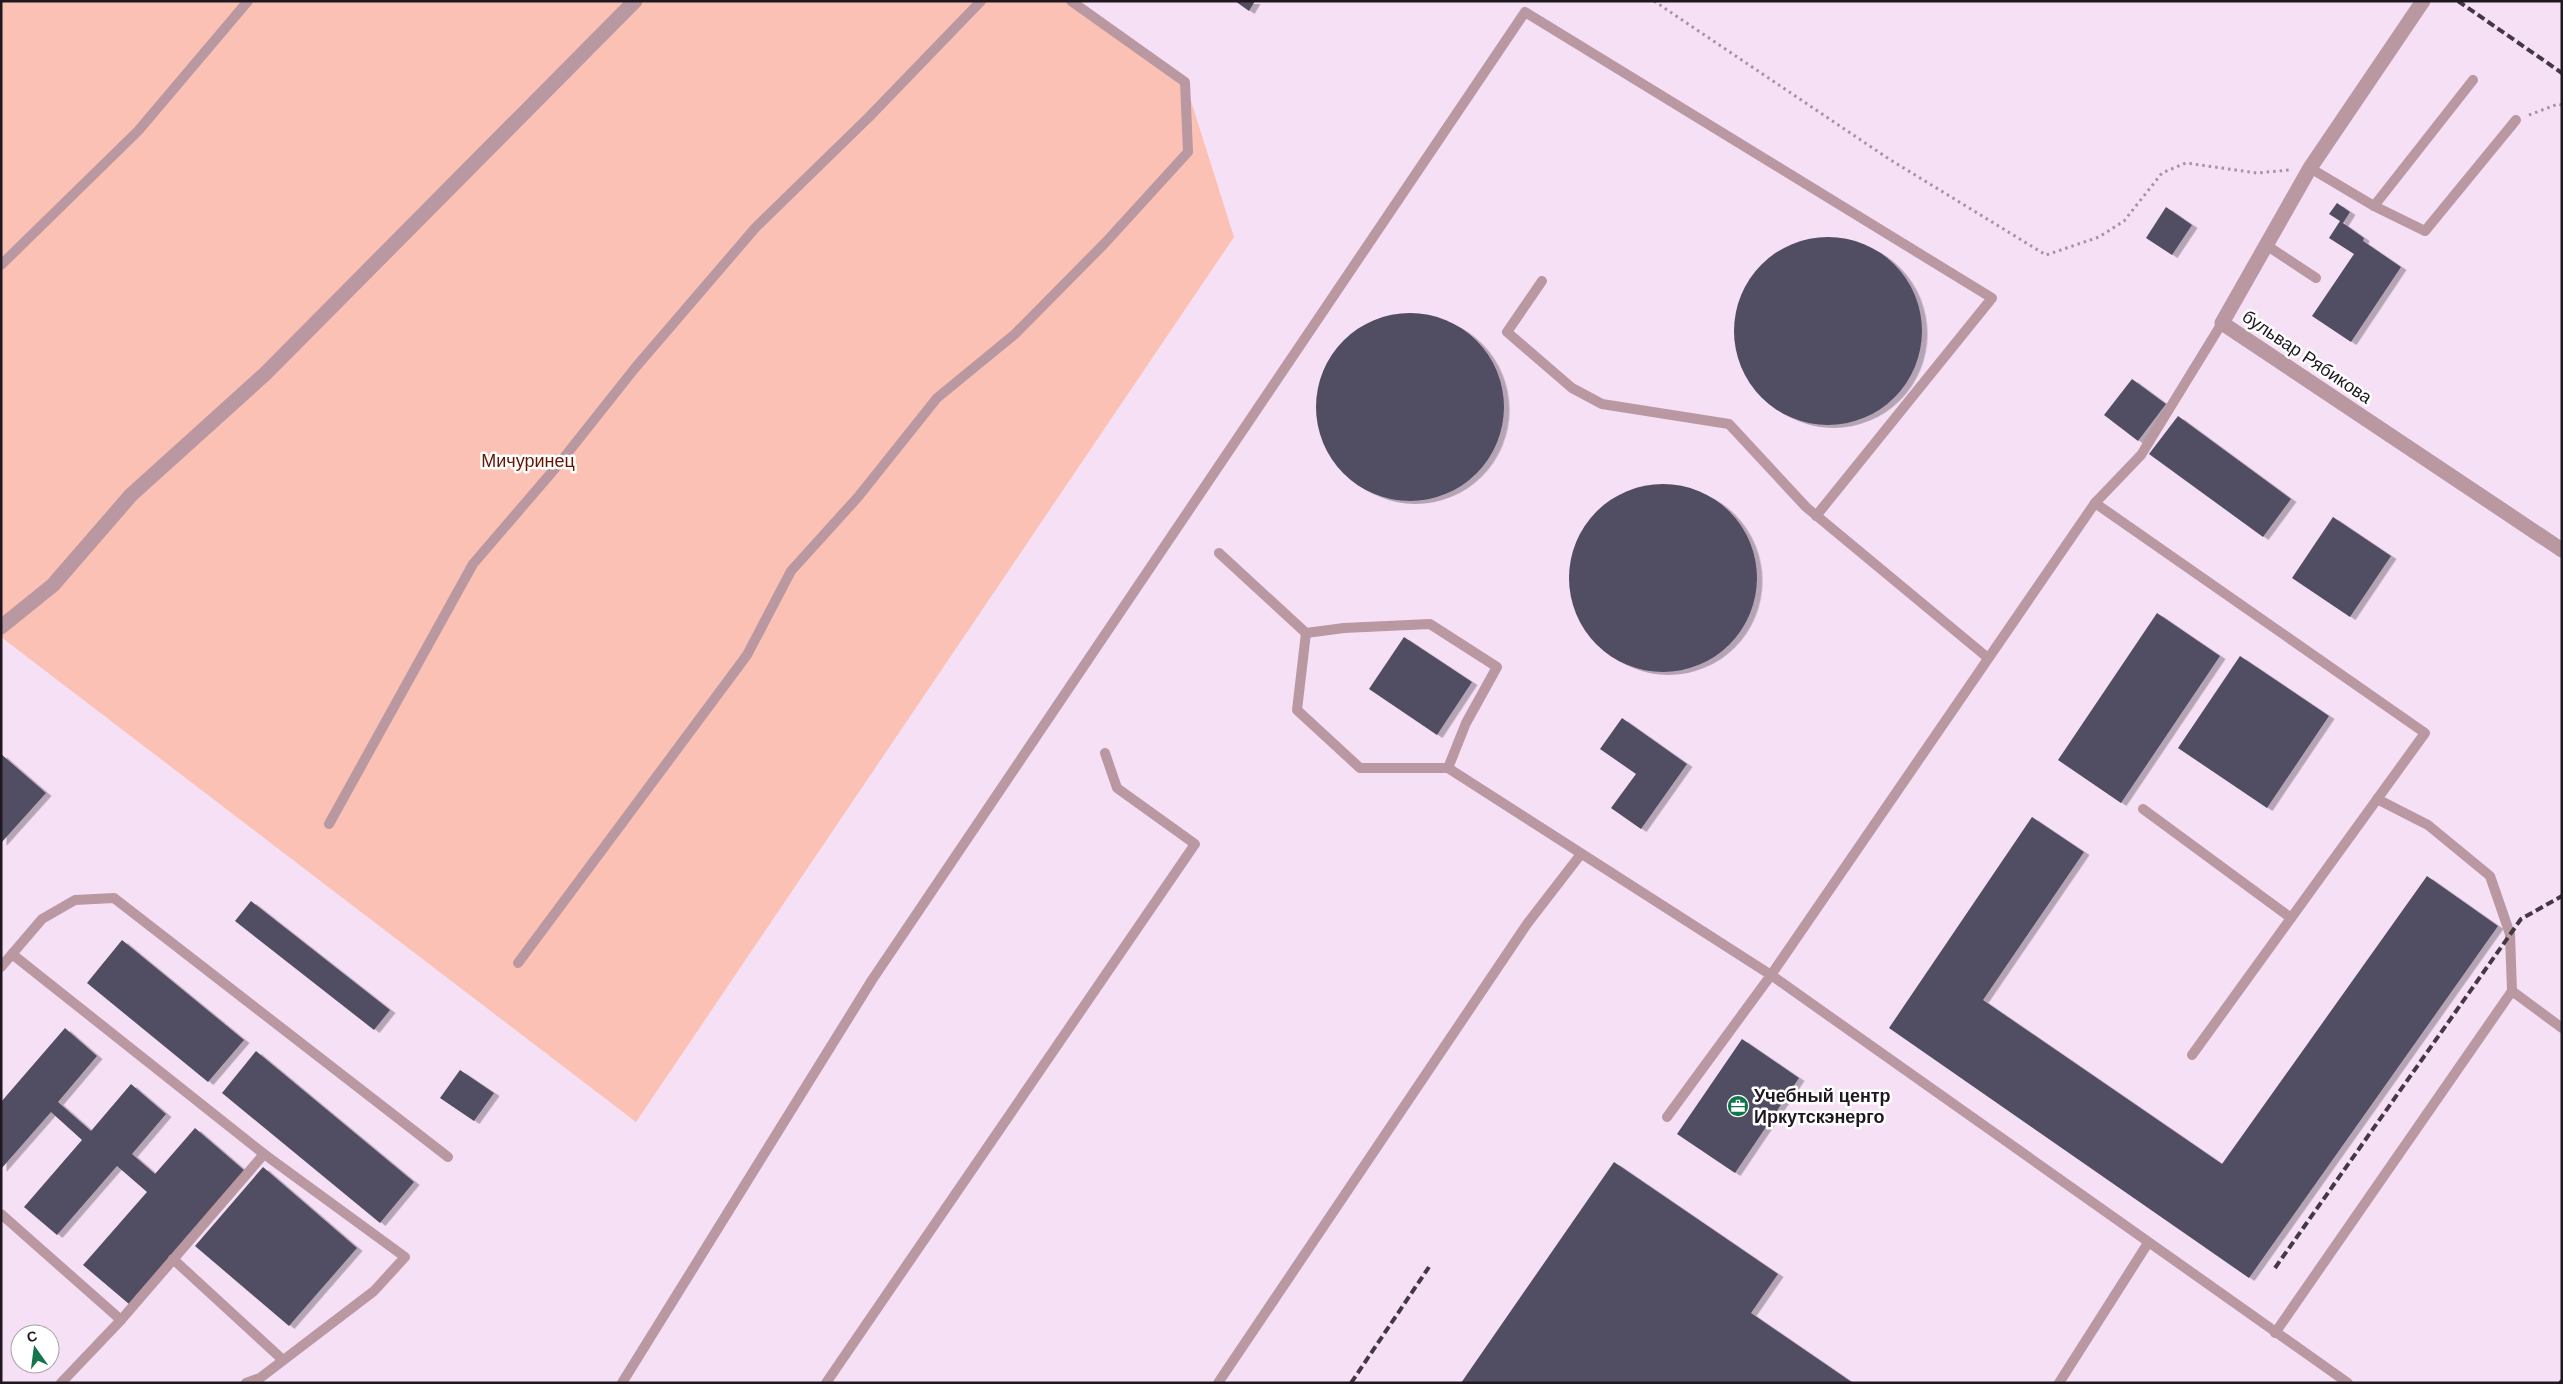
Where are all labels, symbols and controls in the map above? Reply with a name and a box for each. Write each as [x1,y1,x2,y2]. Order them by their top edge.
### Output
street label: бульвар Рябикова [2238,306,2376,408]
park label: Мичуринец [481,451,575,471]
place label: Учебный центр Иркутскэнерго [1754,1086,1891,1127]
office icon: Учебный центр Иркутскэнерго [1726,1094,1750,1118]
north arrow [10,1324,60,1374]
text: С [25,1327,39,1345]

